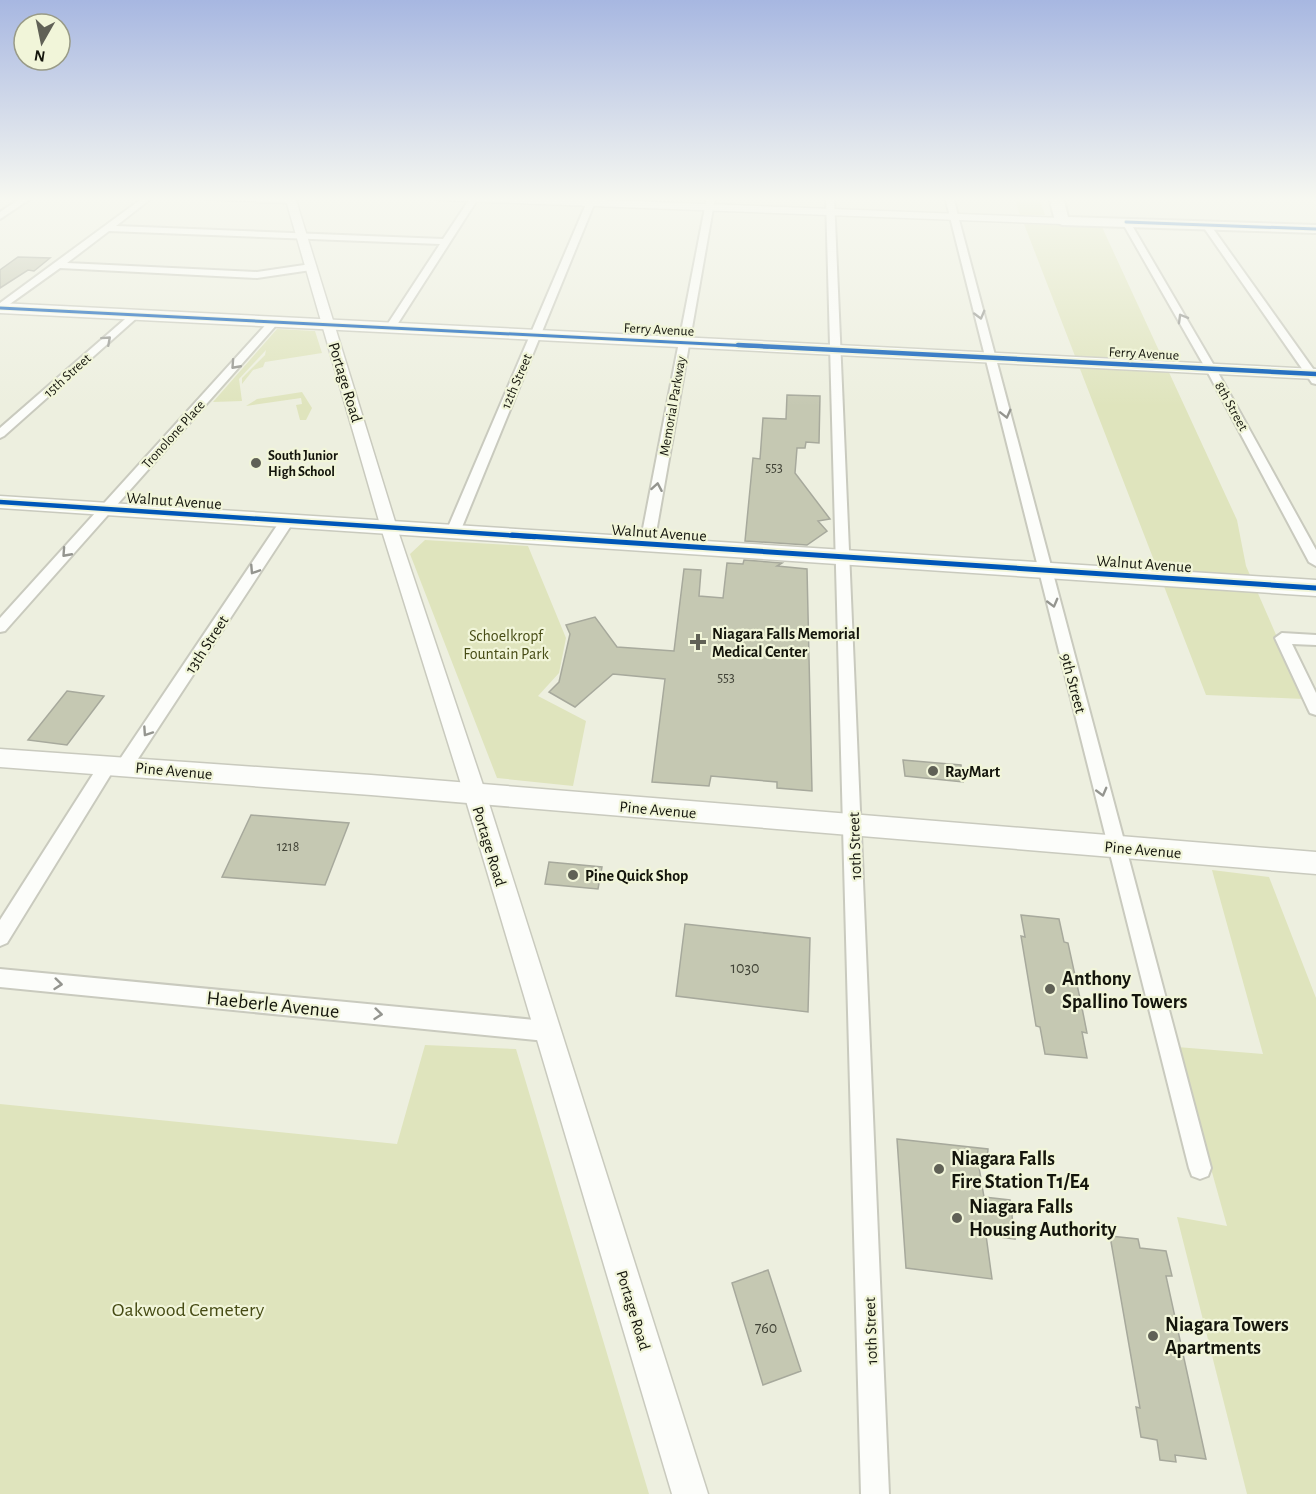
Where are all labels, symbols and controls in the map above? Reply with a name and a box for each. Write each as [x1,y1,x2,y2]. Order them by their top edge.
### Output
north arrow [12,12,72,72]
text: N [33,47,47,65]
one-way arrow [973,309,985,320]
one-way arrow [1177,314,1189,324]
street label: Ferry Avenue [623,321,694,339]
one-way arrow [100,336,110,347]
street label: Portage Road [325,340,365,424]
street label: Ferry Avenue [1108,345,1179,363]
street label: 15th Street [42,351,94,400]
street label: 12th Street [499,351,535,411]
street label: Memorial Parkway [657,355,689,457]
one-way arrow [231,358,242,369]
street label: 8th Street [1212,380,1251,434]
street label: Tronolone Place [140,398,208,472]
one-way arrow [998,409,1011,419]
place label: South Junior High School [268,449,338,479]
marker: South Junior High School [249,456,263,470]
house number: 553 [765,461,783,475]
one-way arrow [650,482,663,492]
street label: Walnut Avenue [126,490,222,512]
street label: Walnut Avenue [611,522,707,544]
one-way arrow [62,546,73,556]
street label: Walnut Avenue [1096,553,1192,575]
one-way arrow [251,563,262,574]
one-way arrow [1046,598,1059,608]
street label: 13th Street [182,613,231,677]
place label: Niagara Falls Memorial Medical Center [712,626,860,660]
park label: Schoelkropf Fountain Park [463,628,549,662]
marker: Niagara Falls Memorial Medical Center [689,633,707,651]
street label: 9th Street [1057,652,1089,715]
house number: 553 [717,671,735,685]
one-way arrow [143,725,154,736]
street label: Pine Avenue [135,760,213,782]
marker: RayMart [926,764,940,778]
place label: RayMart [945,764,1001,781]
one-way arrow [1095,787,1108,797]
street label: Pine Avenue [619,799,697,821]
street label: Portage Road [469,804,509,888]
street label: 10th Street [846,812,864,880]
street label: Pine Avenue [1104,839,1182,861]
house number: 1218 [277,840,299,854]
marker: Pine Quick Shop [566,868,580,882]
place label: Pine Quick Shop [585,868,688,885]
house number: 1030 [731,960,760,976]
place label: Anthony Spallino Towers [1062,969,1188,1012]
one-way arrow [54,977,63,990]
marker: Anthony Spallino Towers [1043,982,1057,996]
street label: Haeberle Avenue [205,988,340,1022]
one-way arrow [373,1008,382,1020]
place label: Niagara Falls Fire Station T1/E4 [951,1149,1090,1192]
marker: Niagara Falls Fire Station T1/E4 [932,1162,946,1176]
place label: Niagara Falls Housing Authority [969,1197,1116,1240]
marker: Niagara Falls Housing Authority [950,1211,964,1225]
street label: Portage Road [613,1268,653,1352]
street label: 10th Street [862,1297,880,1365]
park label: Oakwood Cemetery [112,1300,265,1320]
place label: Niagara Towers Apartments [1165,1315,1289,1358]
house number: 760 [755,1320,777,1336]
marker: Niagara Towers Apartments [1146,1329,1160,1343]

